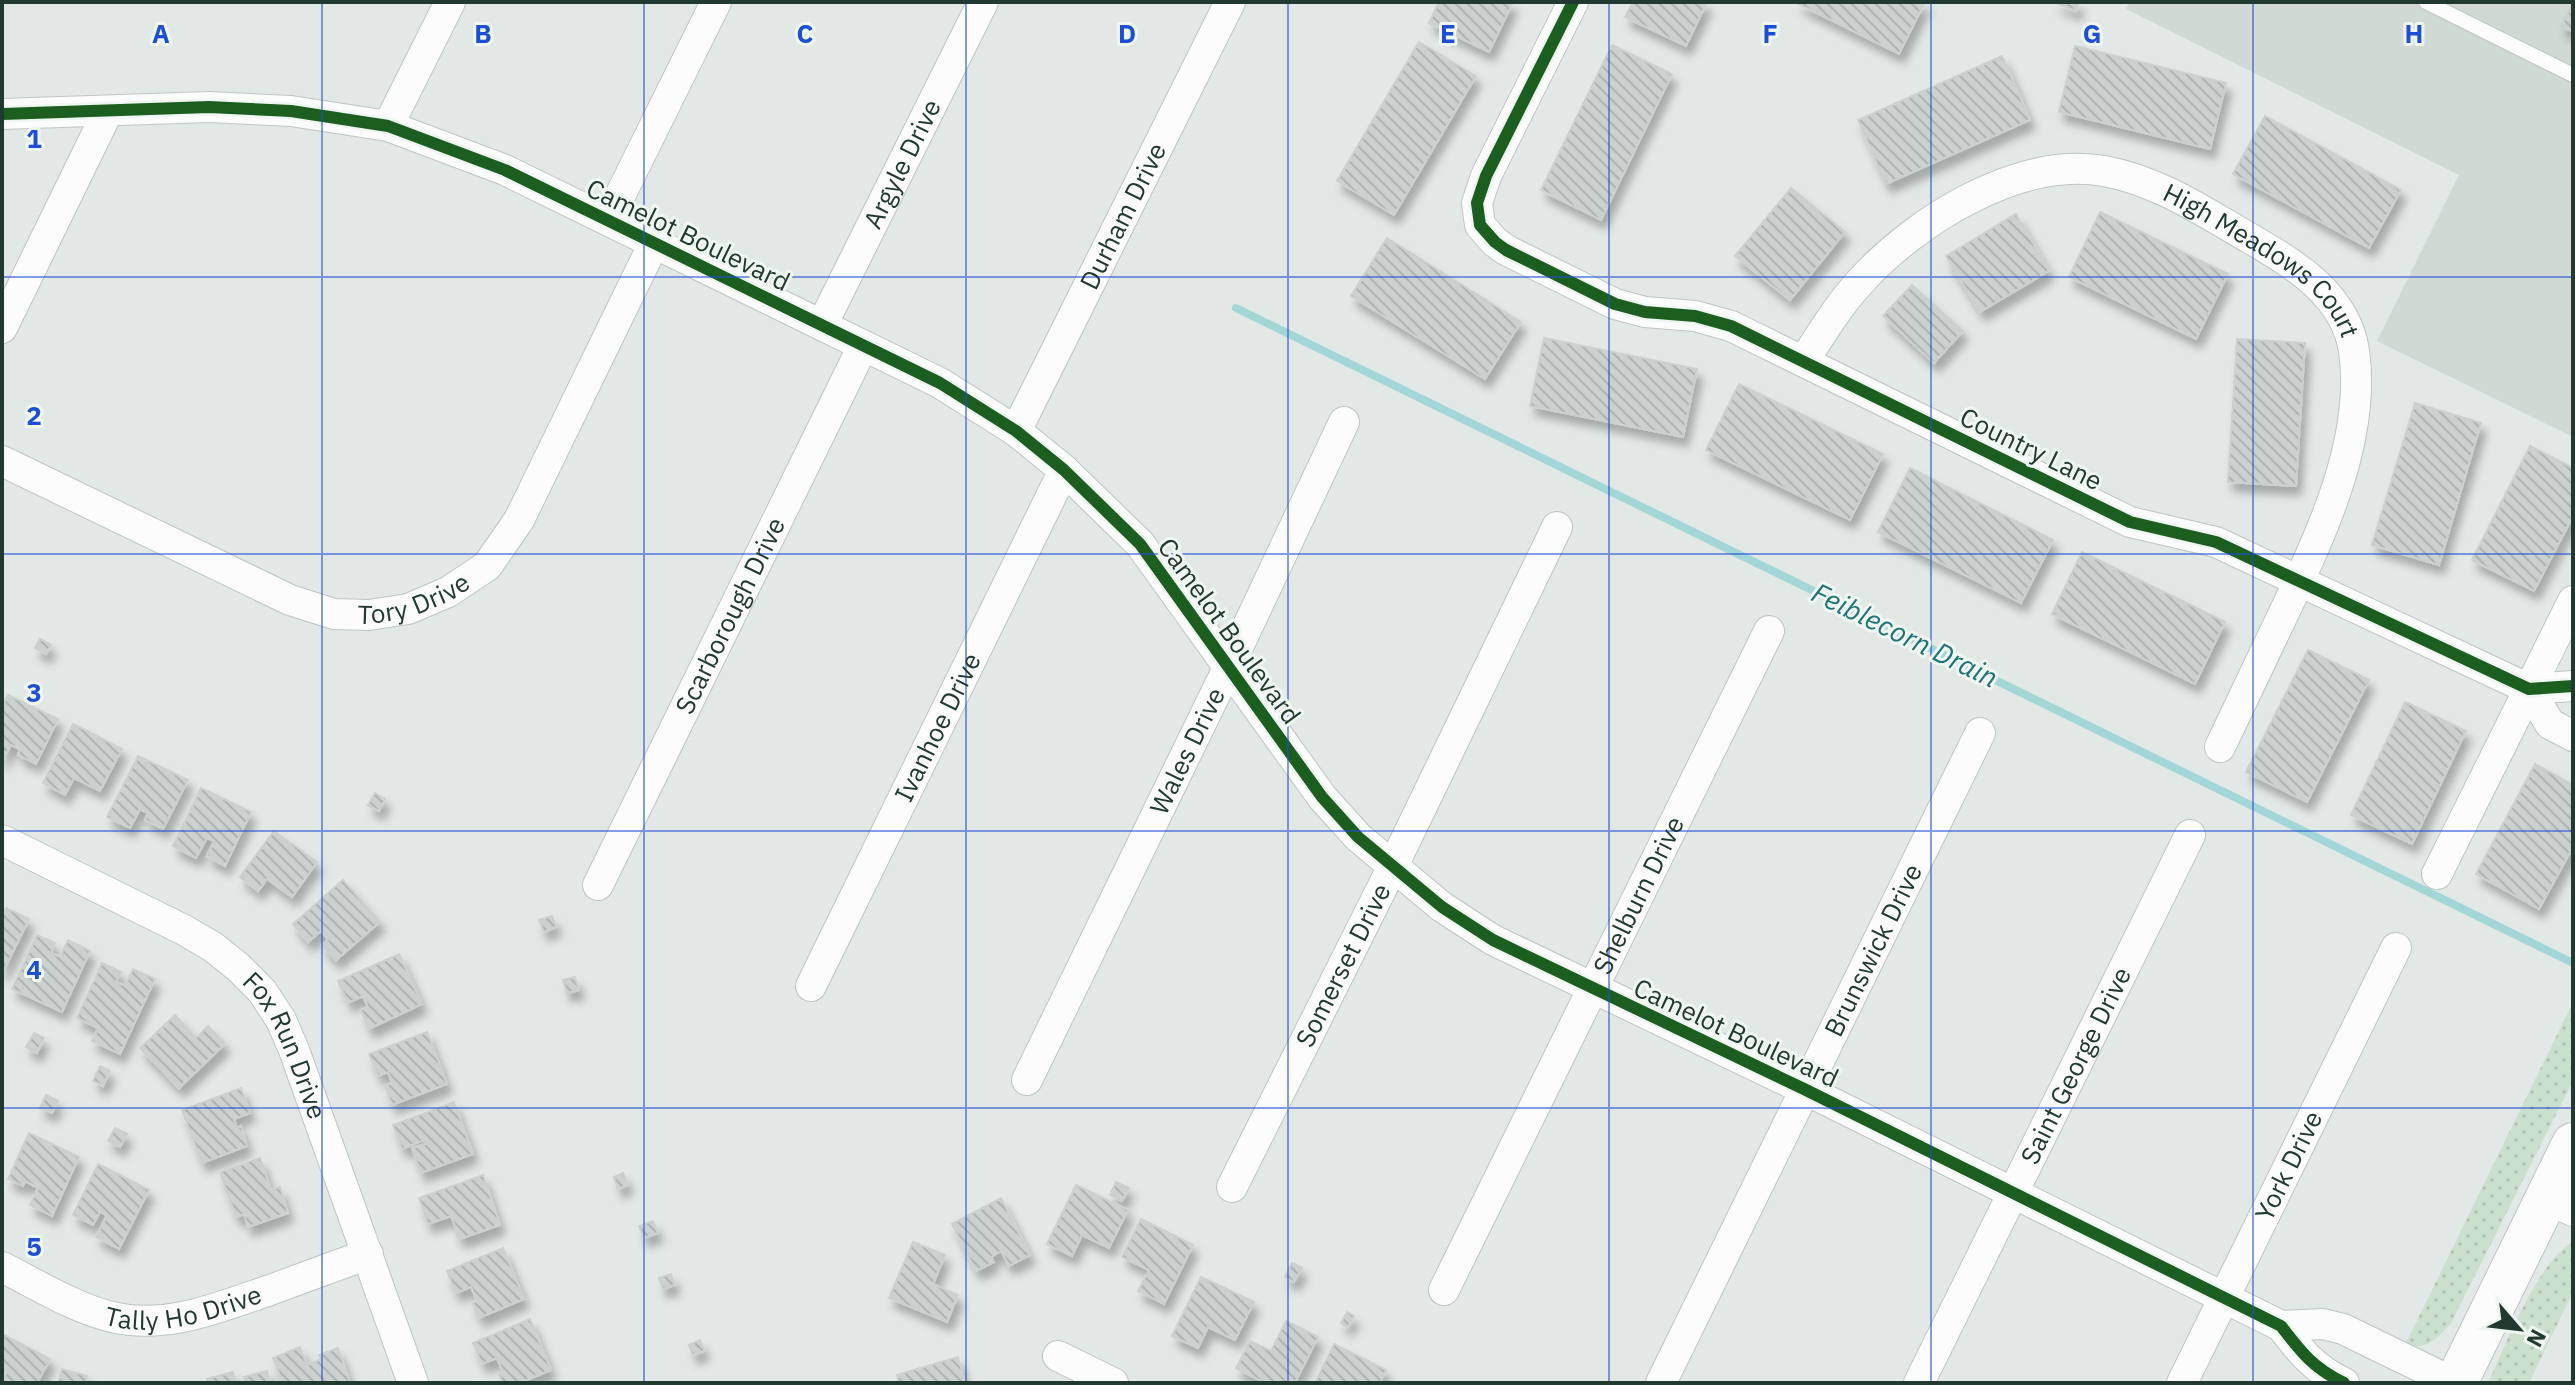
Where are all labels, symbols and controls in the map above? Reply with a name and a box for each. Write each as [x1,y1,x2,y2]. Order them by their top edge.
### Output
text: A [152,16,170,50]
text: B [474,16,492,50]
text: C [797,16,814,50]
text: D [1118,16,1136,50]
text: E [1440,16,1456,50]
text: F [1762,16,1778,50]
text: G [2083,16,2101,50]
text: H [2405,16,2423,50]
street label: Argyle Drive [855,93,948,234]
text: 1 [26,121,42,155]
street label: Durham Drive [1071,137,1173,295]
street label: Camelot Boulevard [581,170,796,298]
street label: High Meadows Court [2158,175,2368,342]
text: 2 [26,398,42,432]
street label: Country Lane [1955,399,2108,497]
street label: Scarborough Drive [667,511,792,719]
street label: Camelot Boulevard [1151,531,1309,730]
street label: Tory Drive [357,564,476,631]
water label: Feiblecorn Drain [1806,573,2005,696]
street label: Ivanhoe Drive [886,647,988,807]
text: 3 [26,675,42,709]
street label: Wales Drive [1141,681,1232,820]
street label: Shelburn Drive [1584,810,1691,980]
street label: Brunswick Drive [1816,858,1929,1042]
street label: Somerset Drive [1287,877,1398,1052]
text: 4 [26,952,42,986]
street label: Saint George Drive [2012,961,2138,1169]
street label: Fox Run Drive [236,964,335,1123]
street label: Camelot Boulevard [1629,970,1844,1094]
street label: York Drive [2247,1105,2329,1226]
text: 5 [26,1229,42,1263]
street label: Tally Ho Drive [102,1276,266,1337]
north arrow [2479,1289,2559,1369]
text: N [2521,1325,2554,1352]

